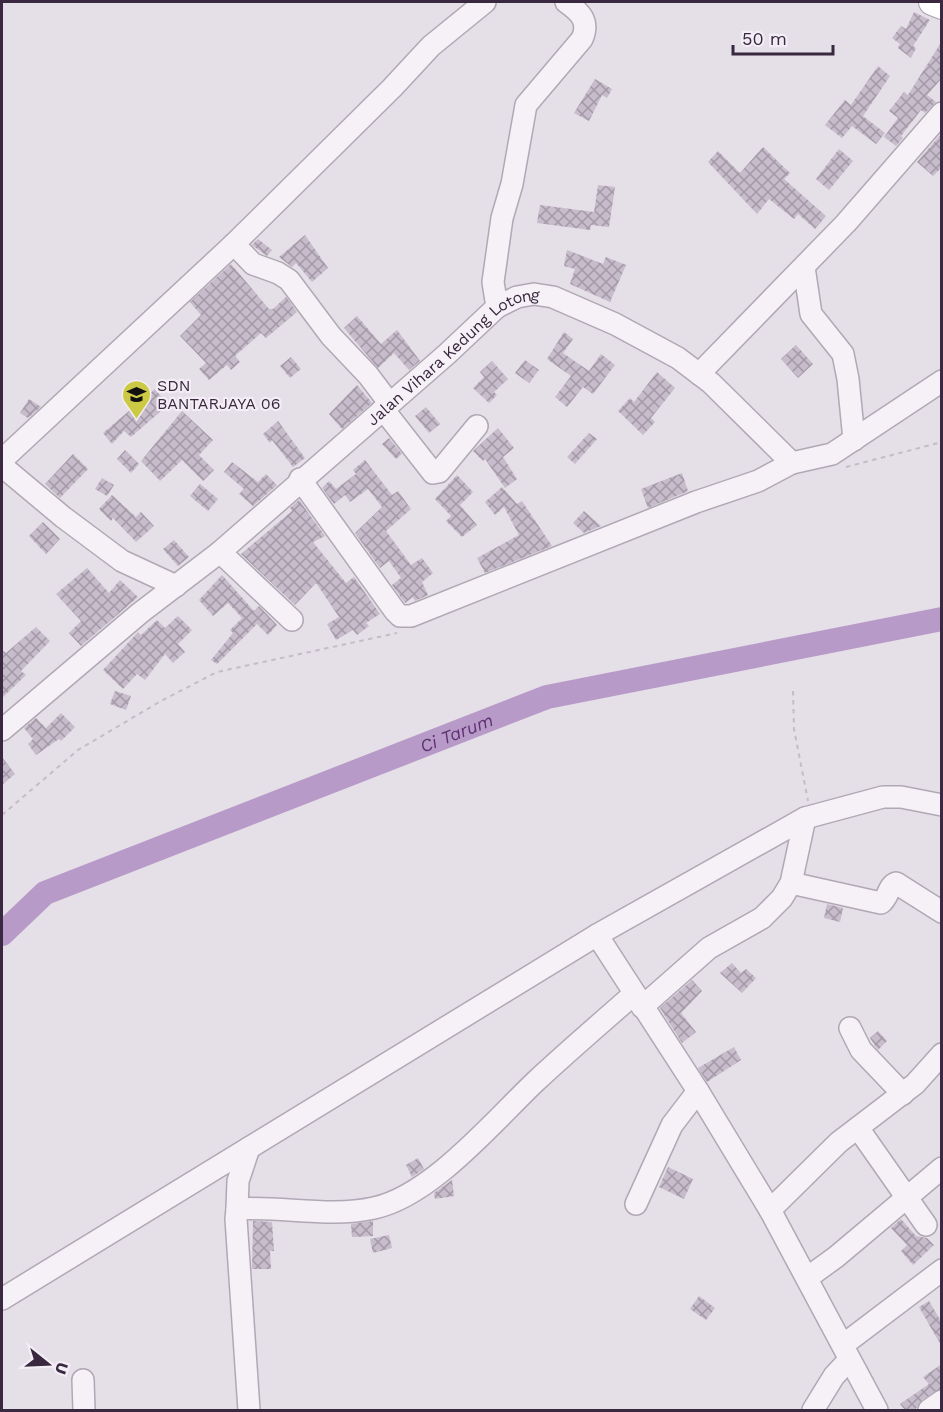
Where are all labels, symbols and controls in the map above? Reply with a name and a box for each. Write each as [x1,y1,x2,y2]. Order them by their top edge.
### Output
scale bar [733,18,834,56]
text: 50 m [742,28,787,49]
street label: Jalan Vihara Kedung Lotong [363,284,541,429]
place label: SDN BANTARJAYA 06 [157,376,280,413]
school or university icon: SDN BANTARJAYA 06 [120,378,152,420]
water label: Ci Tarum [417,709,496,756]
north arrow [18,1334,78,1394]
text: U [51,1360,73,1377]

